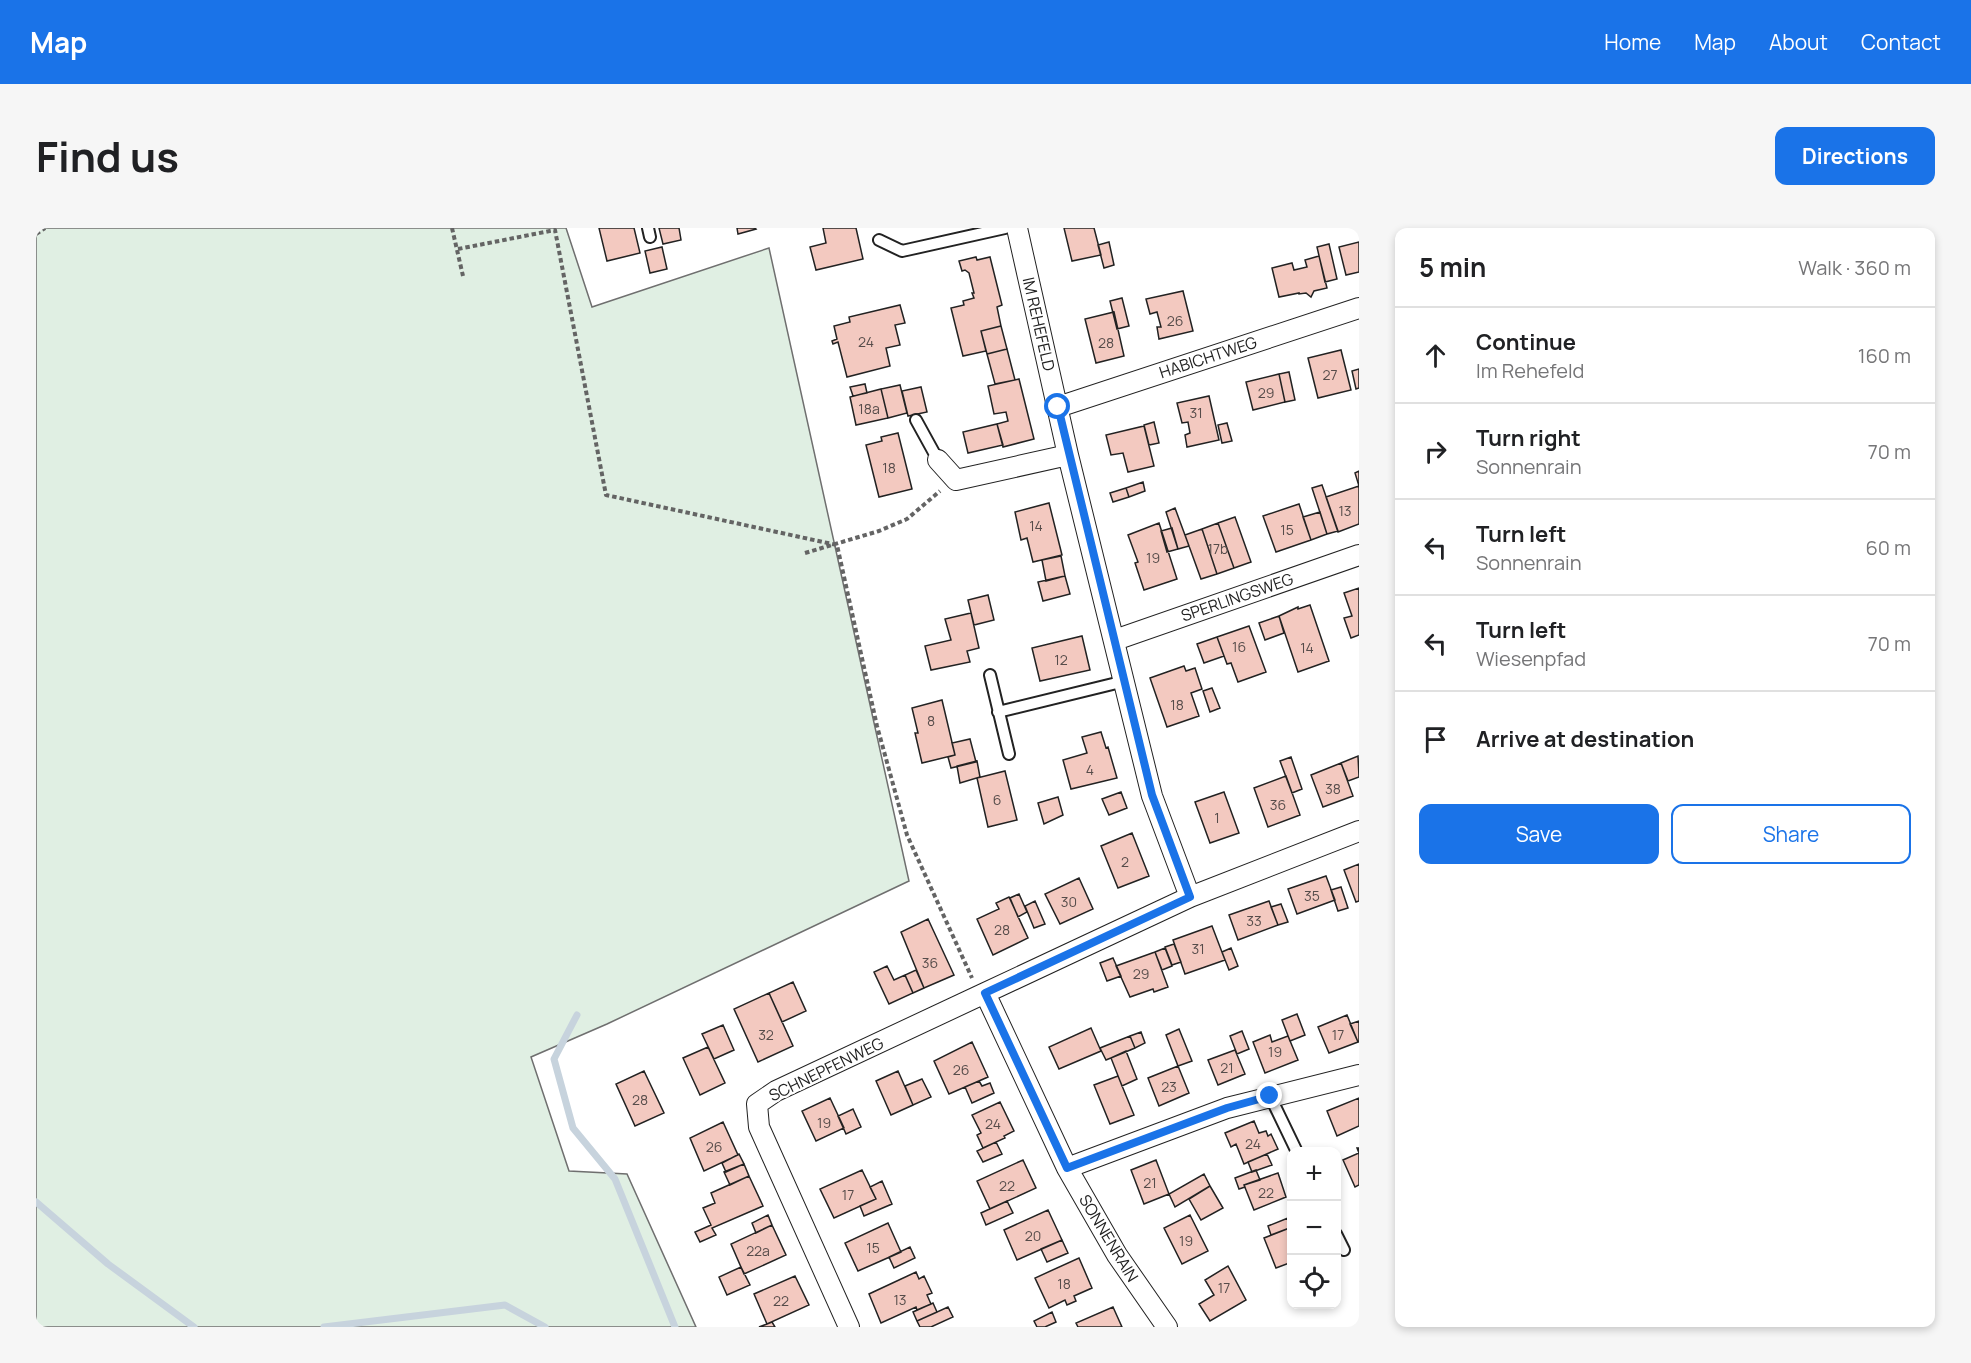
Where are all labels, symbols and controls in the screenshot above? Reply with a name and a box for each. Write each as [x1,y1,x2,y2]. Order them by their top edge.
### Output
text: Map [30,23,87,61]
text: Home [1604,28,1661,56]
text: Map [1694,28,1736,56]
text: About [1769,28,1828,56]
text: Contact [1861,28,1941,56]
text: Find us [36,127,179,185]
button: Directions [1775,127,1935,185]
text: 5 min [1419,249,1486,285]
text: Walk · 360 m [1798,254,1911,281]
street label: IM REHEFELD [1018,275,1061,373]
house number: 26 [1167,311,1183,330]
text: Continue [1476,327,1576,357]
street label: HABICHTWEG [1156,331,1260,383]
house number: 24 [858,332,874,351]
house number: 28 [1098,333,1114,352]
icon: ahead [1419,339,1452,372]
text: 160 m [1858,342,1911,369]
text: Im Rehefeld [1476,357,1584,384]
house number: 27 [1322,365,1338,384]
house number: 29 [1258,383,1274,402]
route start [1044,393,1070,419]
house number: 18a [858,399,880,418]
house number: 31 [1189,403,1203,422]
text: Turn right [1476,423,1581,453]
icon: right [1419,435,1452,468]
text: 70 m [1868,438,1911,465]
text: Sonnenrain [1476,453,1582,480]
house number: 18 [882,458,896,477]
house number: 13 [1338,501,1352,520]
house number: 14 [1029,516,1043,535]
text: Turn left [1476,519,1566,549]
house number: 15 [1280,520,1294,539]
icon: left [1419,531,1452,564]
text: 60 m [1865,534,1911,561]
house number: 17b [1208,539,1228,558]
house number: 19 [1146,548,1160,567]
text: Sonnenrain [1476,549,1582,576]
street label: SPERLINGSWEG [1178,568,1296,626]
text: Turn left [1476,615,1566,645]
icon: left [1419,627,1452,660]
text: 70 m [1868,630,1911,657]
house number: 16 [1232,637,1246,656]
house number: 14 [1300,638,1314,657]
text: Wiesenpfad [1476,645,1586,672]
house number: 12 [1054,650,1068,669]
house number: 18 [1170,695,1184,714]
house number: 8 [927,711,935,730]
icon: arrive [1419,723,1452,756]
text: Arrive at destination [1476,724,1694,754]
house number: 4 [1086,760,1094,779]
house number: 38 [1325,779,1341,798]
house number: 6 [993,790,1001,809]
house number: 36 [1270,795,1286,814]
button: Save [1419,804,1659,864]
button: Share [1671,804,1911,864]
house number: 1 [1214,808,1220,827]
house number: 2 [1121,852,1129,871]
house number: 35 [1304,886,1320,905]
house number: 30 [1061,892,1077,911]
house number: 33 [1246,911,1262,930]
house number: 28 [994,920,1010,939]
house number: 31 [1191,939,1205,958]
house number: 36 [922,953,938,972]
house number: 29 [1133,964,1149,983]
house number: 32 [758,1025,774,1044]
house number: 17 [1332,1025,1344,1044]
street label: SCHNEPFENWEG [765,1032,887,1106]
house number: 19 [1268,1042,1282,1061]
house number: 21 [1220,1058,1234,1077]
house number: 26 [953,1060,969,1079]
house number: 23 [1161,1077,1177,1096]
route end [1256,1082,1282,1108]
house number: 28 [632,1090,648,1109]
house number: 19 [817,1113,831,1132]
house number: 24 [985,1114,1001,1133]
house number: 24 [1245,1134,1261,1153]
house number: 26 [706,1137,722,1156]
map controls [1287,1147,1341,1309]
button: + [1287,1147,1341,1201]
house number: 21 [1143,1173,1157,1192]
house number: 22 [999,1176,1015,1195]
house number: 22 [1258,1183,1274,1202]
house number: 17 [842,1185,854,1204]
street label: SONNENRAIN [1074,1190,1144,1286]
button: − [1287,1201,1341,1255]
house number: 20 [1025,1226,1041,1245]
house number: 19 [1179,1231,1193,1250]
house number: 15 [866,1238,880,1257]
house number: 22a [746,1241,770,1260]
button: locate [1287,1255,1341,1309]
house number: 18 [1057,1274,1071,1293]
house number: 17 [1218,1278,1230,1297]
house number: 13 [893,1290,907,1309]
house number: 22 [773,1291,789,1310]

